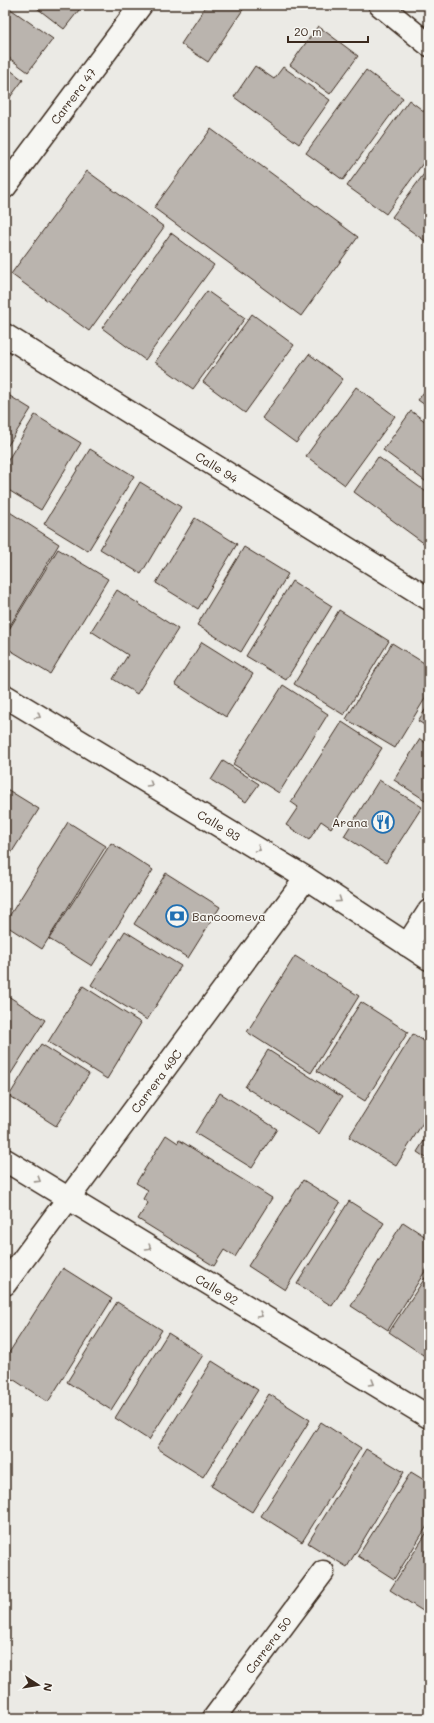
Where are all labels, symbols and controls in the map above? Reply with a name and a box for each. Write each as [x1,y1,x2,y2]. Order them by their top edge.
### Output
scale bar [288,18,368,44]
text: 20 m [294,23,322,39]
street label: Carrera 47 [47,64,100,127]
street label: Calle 94 [193,448,241,486]
one-way arrow [34,712,41,719]
one-way arrow [146,779,153,786]
street label: Calle 93 [195,806,243,844]
restaurant icon: Arana [370,809,396,835]
place label: Arana [332,814,368,830]
one-way arrow [253,844,260,851]
one-way arrow [334,895,341,902]
bank icon: Bancoomeva [164,903,190,929]
place label: Bancoomeva [192,908,266,924]
street label: Carrera 49C [127,1046,185,1116]
one-way arrow [34,1176,41,1183]
one-way arrow [145,1243,152,1251]
street label: Calle 92 [193,1270,241,1308]
one-way arrow [256,1311,263,1318]
one-way arrow [368,1378,375,1385]
street label: Carrera 50 [241,1613,295,1677]
north arrow [18,1665,58,1705]
text: N [40,1682,56,1693]

